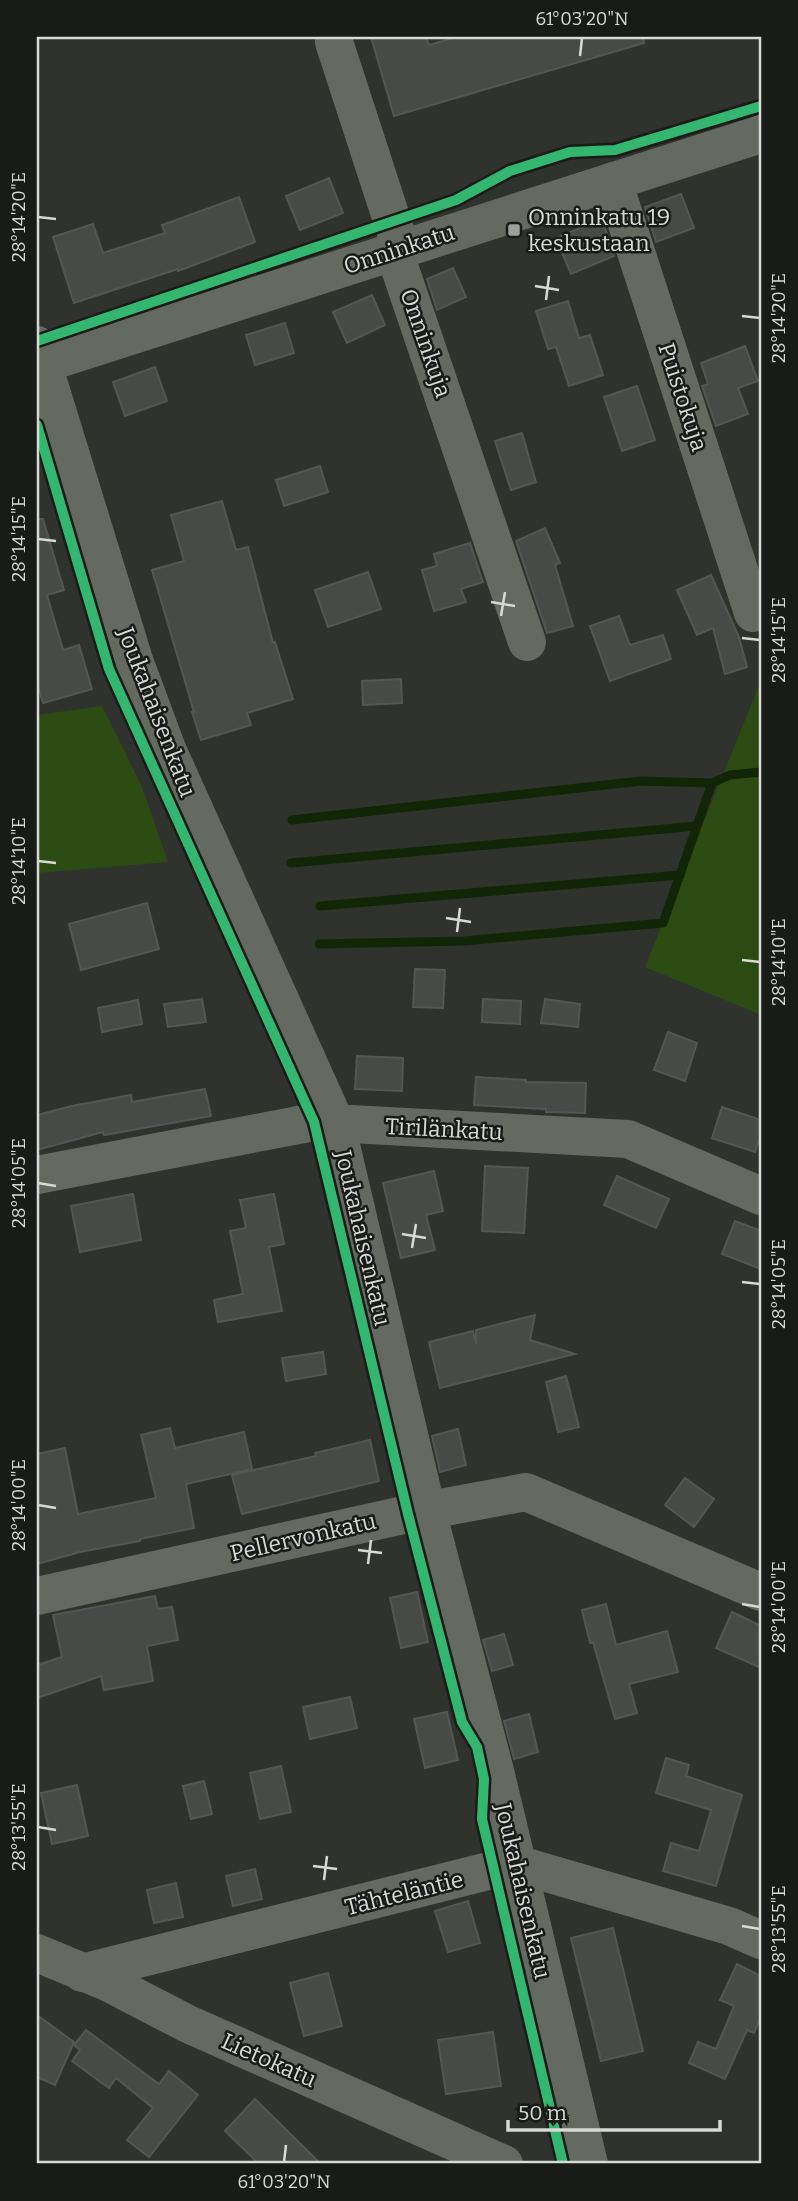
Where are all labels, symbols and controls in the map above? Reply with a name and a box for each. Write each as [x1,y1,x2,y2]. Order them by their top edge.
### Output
text: 61°03'20"N [536,8,628,30]
text: 28°14'20"E [8,172,30,262]
place label: Onninkatu 19 keskustaan [528,203,670,257]
street label: Onninkatu [340,218,458,280]
marker: Onninkatu 19 keskustaan [506,222,522,238]
text: 28°14'20"E [768,273,790,363]
street label: Onninkuja [394,285,458,401]
street label: Puistokuja [652,339,714,455]
text: 28°14'15"E [8,496,30,582]
text: 28°14'15"E [768,597,790,683]
street label: Joukahaisenkatu [111,622,202,801]
text: 28°14'10"E [8,817,30,905]
text: 28°14'10"E [768,918,790,1006]
street label: Tirilänkatu [385,1112,503,1146]
text: 28°14'05"E [8,1138,30,1228]
street label: Joukahaisenkatu [329,1147,397,1328]
text: 28°14'05"E [768,1239,790,1329]
text: 28°14'00"E [8,1459,30,1551]
street label: Pellervonkatu [227,1507,379,1567]
text: 28°14'00"E [768,1561,790,1653]
text: 28°13'55"E [8,1783,30,1871]
street label: Joukahaisenkatu [489,1800,557,1981]
street label: Tähteläntie [342,1865,466,1921]
text: 28°13'55"E [768,1885,790,1973]
street label: Lietokatu [217,2027,321,2093]
scale bar [508,2089,719,2133]
text: 50 m [518,2100,567,2126]
text: 61°03'20"N [238,2171,330,2193]

